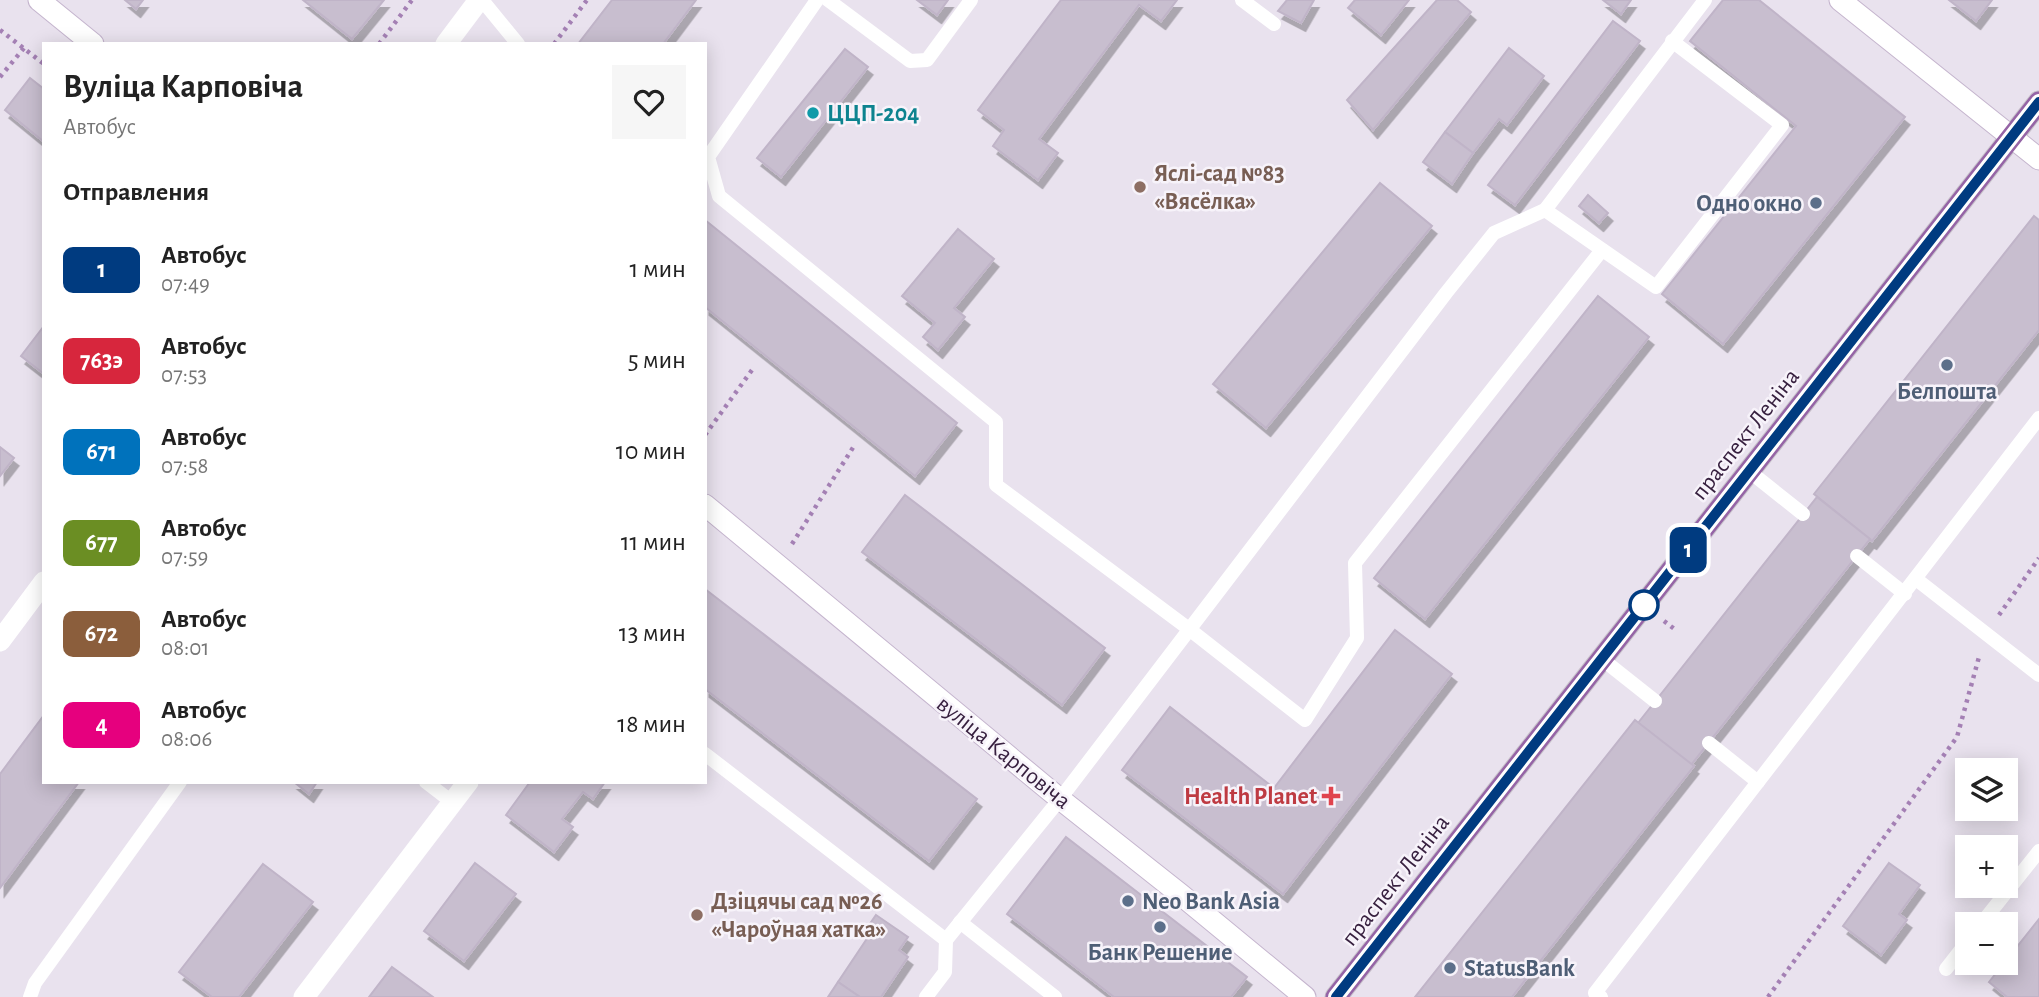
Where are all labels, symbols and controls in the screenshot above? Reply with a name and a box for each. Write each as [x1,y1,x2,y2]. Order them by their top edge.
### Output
button: heart [612,65,686,139]
text: Вуліца Карповіча [63,71,303,104]
place label: ЦЦП-204 [827,102,919,126]
marker: ЦЦП-204 [805,105,821,121]
text: Автобус [63,116,136,139]
place label: Яслі-сад №83 «Вясёлка» [1154,162,1285,214]
text: Отправления [63,179,209,205]
marker: Яслі-сад №83 «Вясёлка» [1132,179,1148,195]
place label: Одно окно [1696,192,1802,216]
marker: Одно окно [1808,195,1824,211]
text: Автобус [161,242,247,268]
text: 1 мин [630,256,686,282]
text: 1 [97,258,106,282]
text: 07:49 [161,273,210,296]
text: Автобус [161,333,247,359]
text: 5 мин [628,347,686,373]
text: 763э [80,349,123,373]
marker: Белпошта [1939,357,1955,373]
text: 07:53 [161,364,207,387]
street label: праспект Леніна [1687,365,1804,505]
place label: Белпошта [1897,380,1997,404]
text: Автобус [161,424,247,450]
text: 10 мин [616,438,686,464]
text: 671 [86,440,117,464]
text: 07:58 [161,455,209,478]
text: Автобус [161,515,247,541]
line badge: 1 [1665,527,1711,573]
text: 11 мин [621,529,686,555]
text: 677 [85,531,118,555]
text: 1 [1684,538,1692,562]
text: 07:59 [161,546,208,569]
unlabelled marker [1629,590,1659,620]
text: Автобус [161,606,247,632]
text: 13 мин [619,620,686,646]
text: 672 [85,622,118,646]
text: 08:01 [161,637,209,660]
street label: вуліца Карповіча [932,692,1075,814]
text: Автобус [161,697,247,723]
text: 18 мин [617,711,686,737]
text: 4 [95,713,108,737]
text: 08:06 [161,728,212,751]
map controls [1955,758,2018,975]
button: layers [1955,758,2018,821]
place label: Health Planet [1184,785,1317,809]
marker: Health Planet [1323,788,1339,804]
street label: праспект Леніна [1337,811,1454,951]
button: + [1955,835,2018,898]
place label: Дзіцячы сад №26 «Чароўная хатка» [711,890,886,942]
place label: Neo Bank Asia [1142,890,1280,914]
marker: Neo Bank Asia [1120,893,1136,909]
marker: Дзіцячы сад №26 «Чароўная хатка» [689,907,705,923]
button: − [1955,912,2018,975]
marker: Банк Решение [1152,919,1168,935]
place label: Банк Решение [1087,941,1233,965]
place label: StatusBank [1464,957,1575,981]
marker: StatusBank [1442,960,1458,976]

